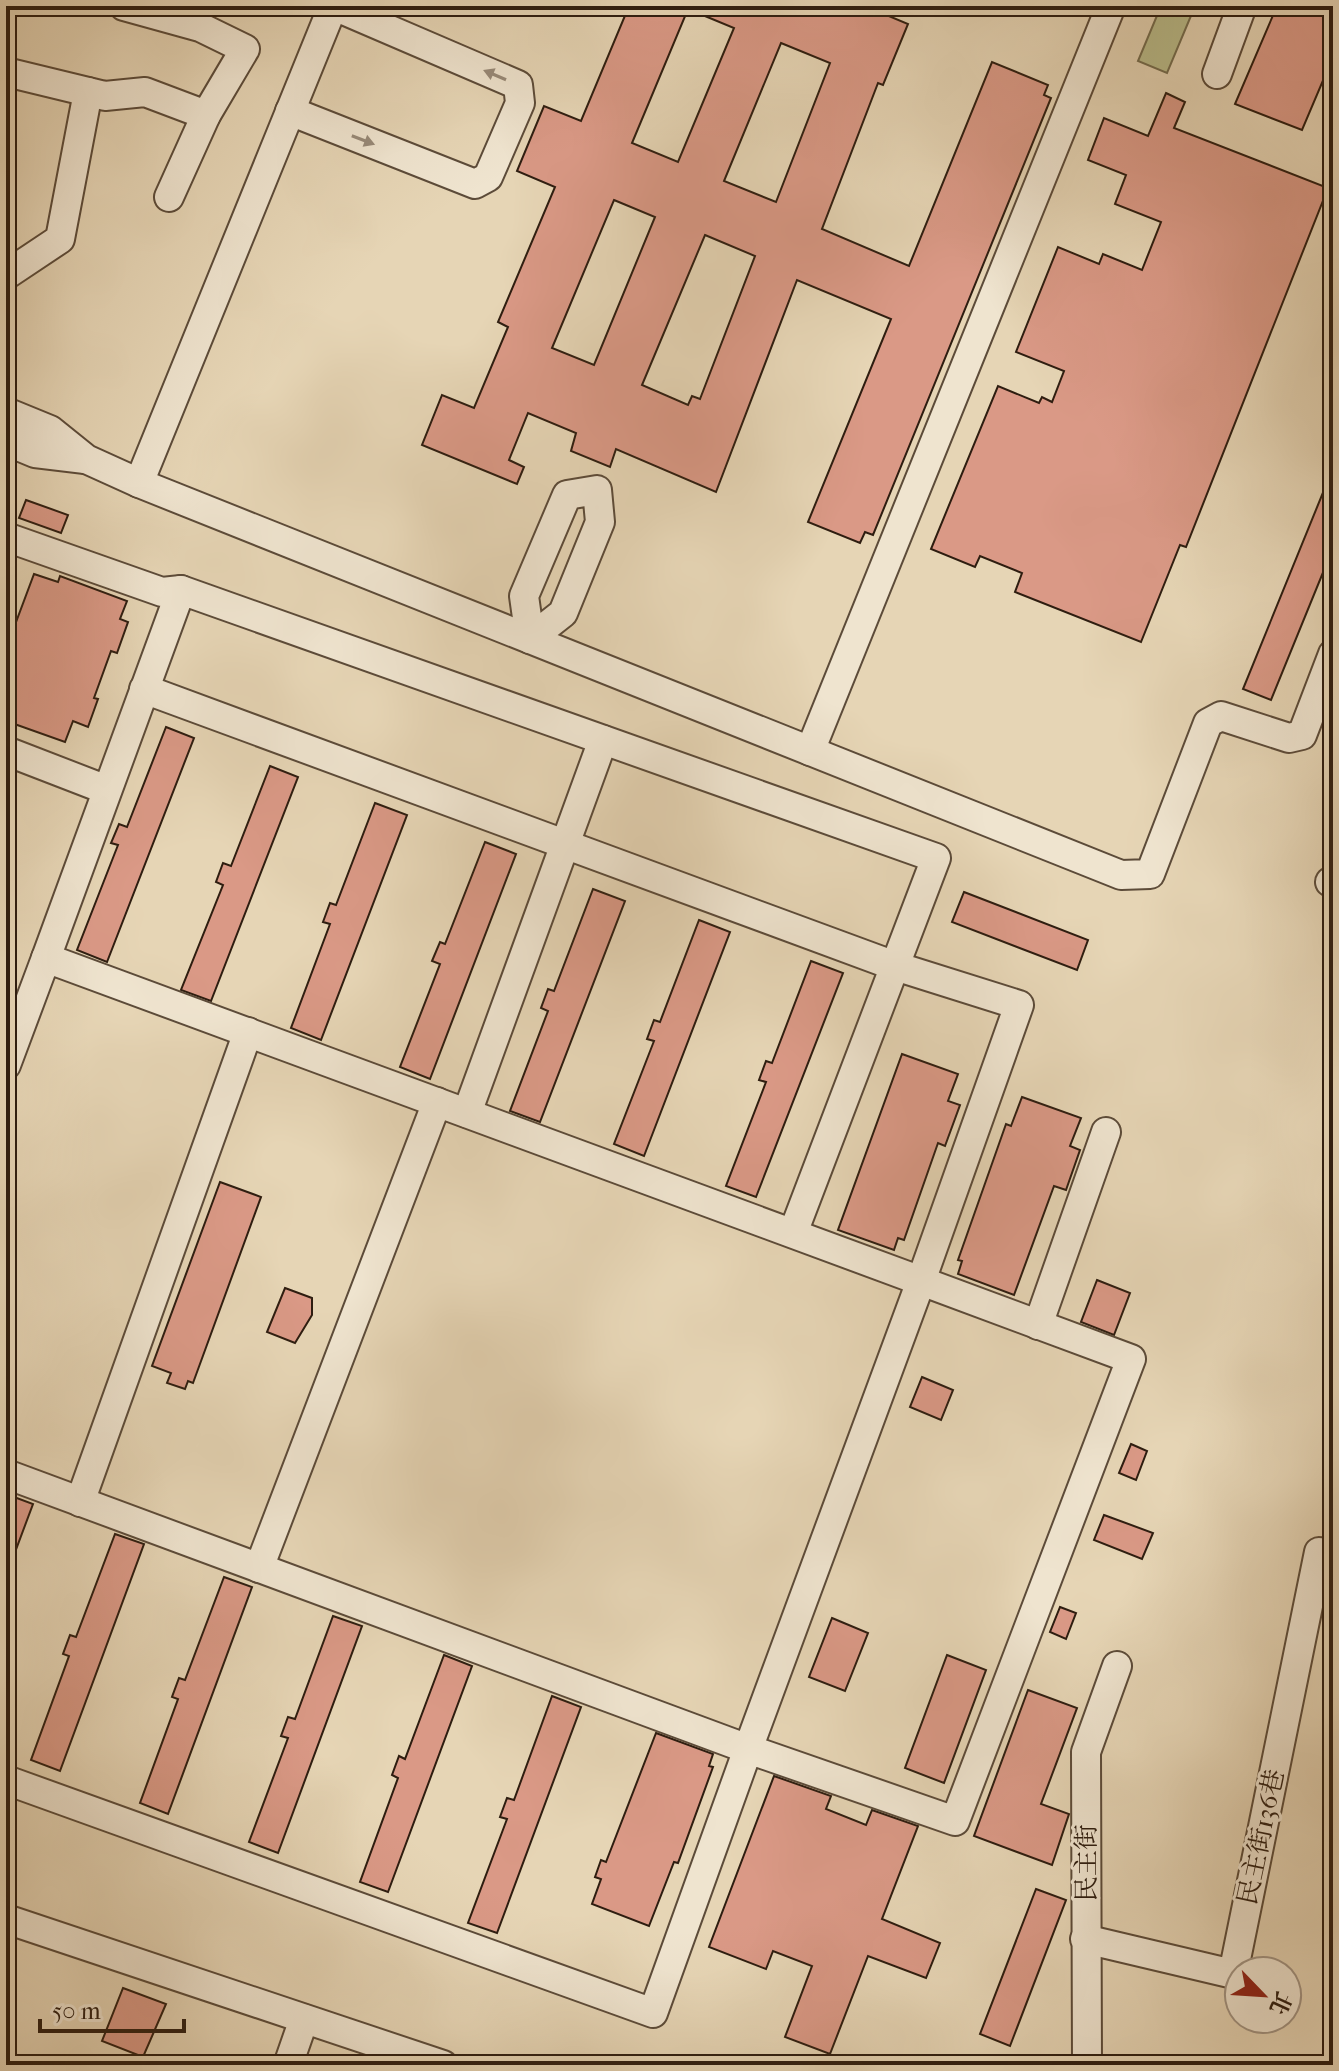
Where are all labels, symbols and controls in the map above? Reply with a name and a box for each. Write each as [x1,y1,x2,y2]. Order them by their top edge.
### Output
one-way arrow [483,69,507,82]
one-way arrow [351,134,375,147]
street label: 民主街136巷 [1231,1766,1291,1908]
street label: 民主街 [1071,1824,1102,1902]
north arrow [1223,1955,1303,2035]
scale bar [40,1983,184,2033]
text: 北 [1264,1988,1297,2019]
text: 50 m [52,1997,101,2025]

